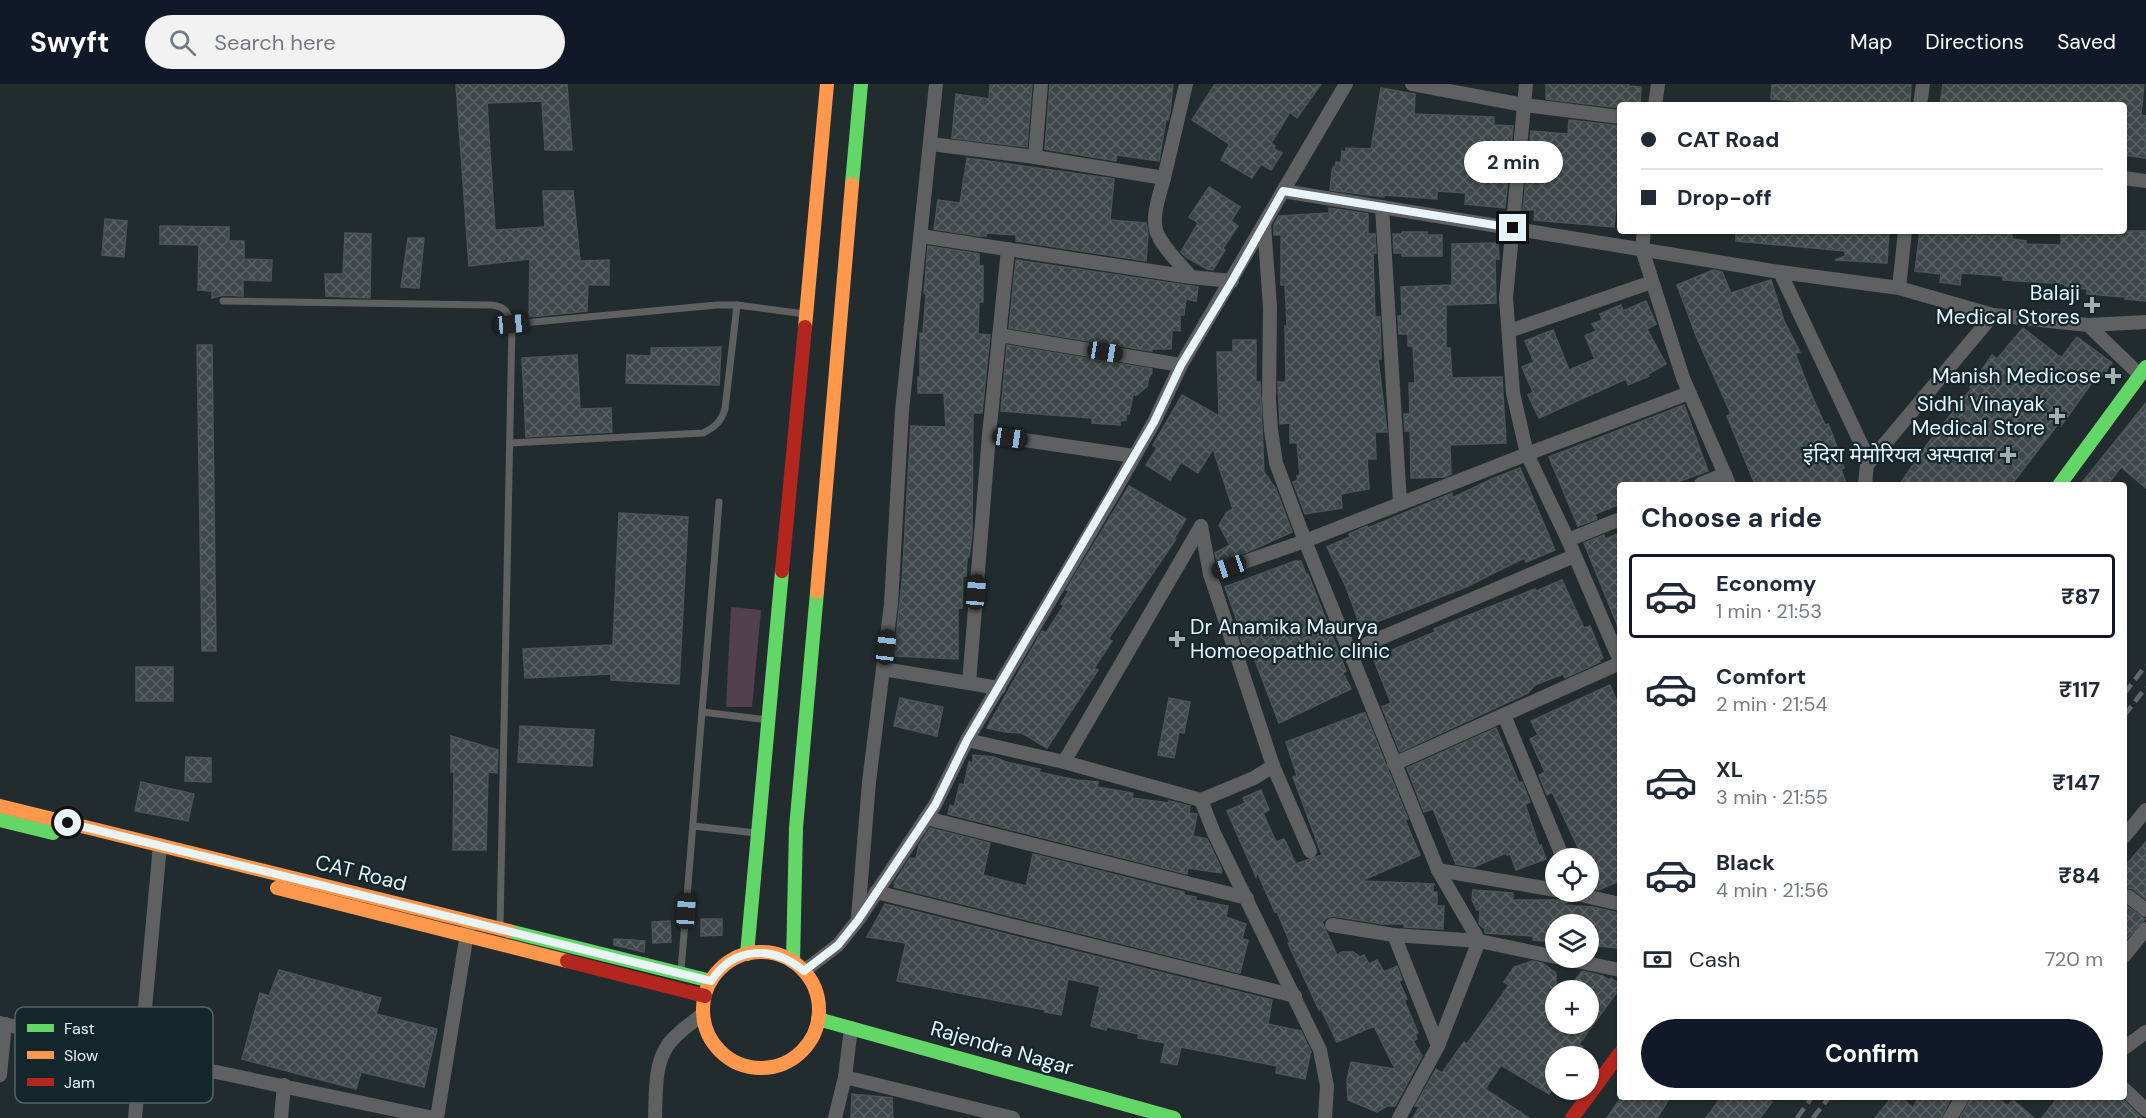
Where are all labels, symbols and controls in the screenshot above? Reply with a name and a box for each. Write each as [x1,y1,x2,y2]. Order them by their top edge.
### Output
search box [145,15,565,69]
text: Swyft [30,24,109,61]
icon: search [166,26,199,59]
text: Search here [214,28,336,57]
text: Map [1850,28,1892,56]
text: Directions [1925,28,2024,56]
text: Saved [2057,28,2116,56]
text: CAT Road [1677,125,1779,154]
callout: 2 min [1464,141,1562,183]
text: 2 min [1487,149,1540,175]
text: Drop-off [1677,183,1772,212]
route end [1499,214,1526,241]
place label: Balaji Medical Stores [1936,279,2080,331]
marker: Balaji Medical Stores [2085,298,2099,312]
car [493,313,531,335]
car [1086,340,1124,364]
place label: Manish Medicose [1932,362,2101,390]
marker: Manish Medicose [2106,369,2120,383]
place label: Sidhi Vinayak Medical Store [1912,390,2045,442]
marker: Sidhi Vinayak Medical Store [2050,409,2064,423]
car [991,427,1029,449]
place label: इंदिरा मेमोरियल अस्पताल [1803,441,1995,469]
marker: इंदिरा मेमोरियल अस्पताल [1999,446,2017,464]
text: Choose a ride [1641,500,1822,535]
car [1209,553,1249,581]
icon: car [1644,569,1698,623]
text: Economy [1716,569,1816,598]
car [965,573,987,611]
text: ₹87 [2061,582,2100,611]
text: 1 min · 21:53 [1716,598,1822,624]
place label: Dr Anamika Maurya Homoeopathic clinic [1190,613,1390,665]
car [875,628,897,666]
marker: Dr Anamika Maurya Homoeopathic clinic [1168,630,1186,648]
icon: car [1644,662,1698,716]
text: Comfort [1716,662,1806,691]
text: ₹117 [2059,675,2100,704]
text: 2 min · 21:54 [1716,691,1828,717]
icon: car [1644,755,1698,809]
text: XL [1716,755,1743,784]
text: ₹147 [2052,768,2100,797]
text: 3 min · 21:55 [1716,784,1828,810]
route start [54,809,81,836]
street label: CAT Road [312,848,410,898]
map controls [1545,848,1599,1100]
button: locate [1545,848,1599,902]
icon: car [1644,848,1698,902]
text: Black [1716,848,1775,877]
text: ₹84 [2058,861,2100,890]
text: 4 min · 21:56 [1716,877,1829,903]
car [676,892,696,930]
button: layers [1545,914,1599,968]
icon: cash [1641,943,1674,976]
text: Cash [1689,945,1740,974]
text: 720 m [2045,946,2103,972]
button: + [1545,980,1599,1034]
legend [15,1007,213,1103]
street label: Rajendra Nagar [927,1014,1077,1082]
text: Fast [64,1018,95,1039]
button: Confirm [1641,1019,2103,1088]
text: Slow [64,1045,98,1066]
button: − [1545,1046,1599,1100]
text: Jam [64,1072,95,1093]

